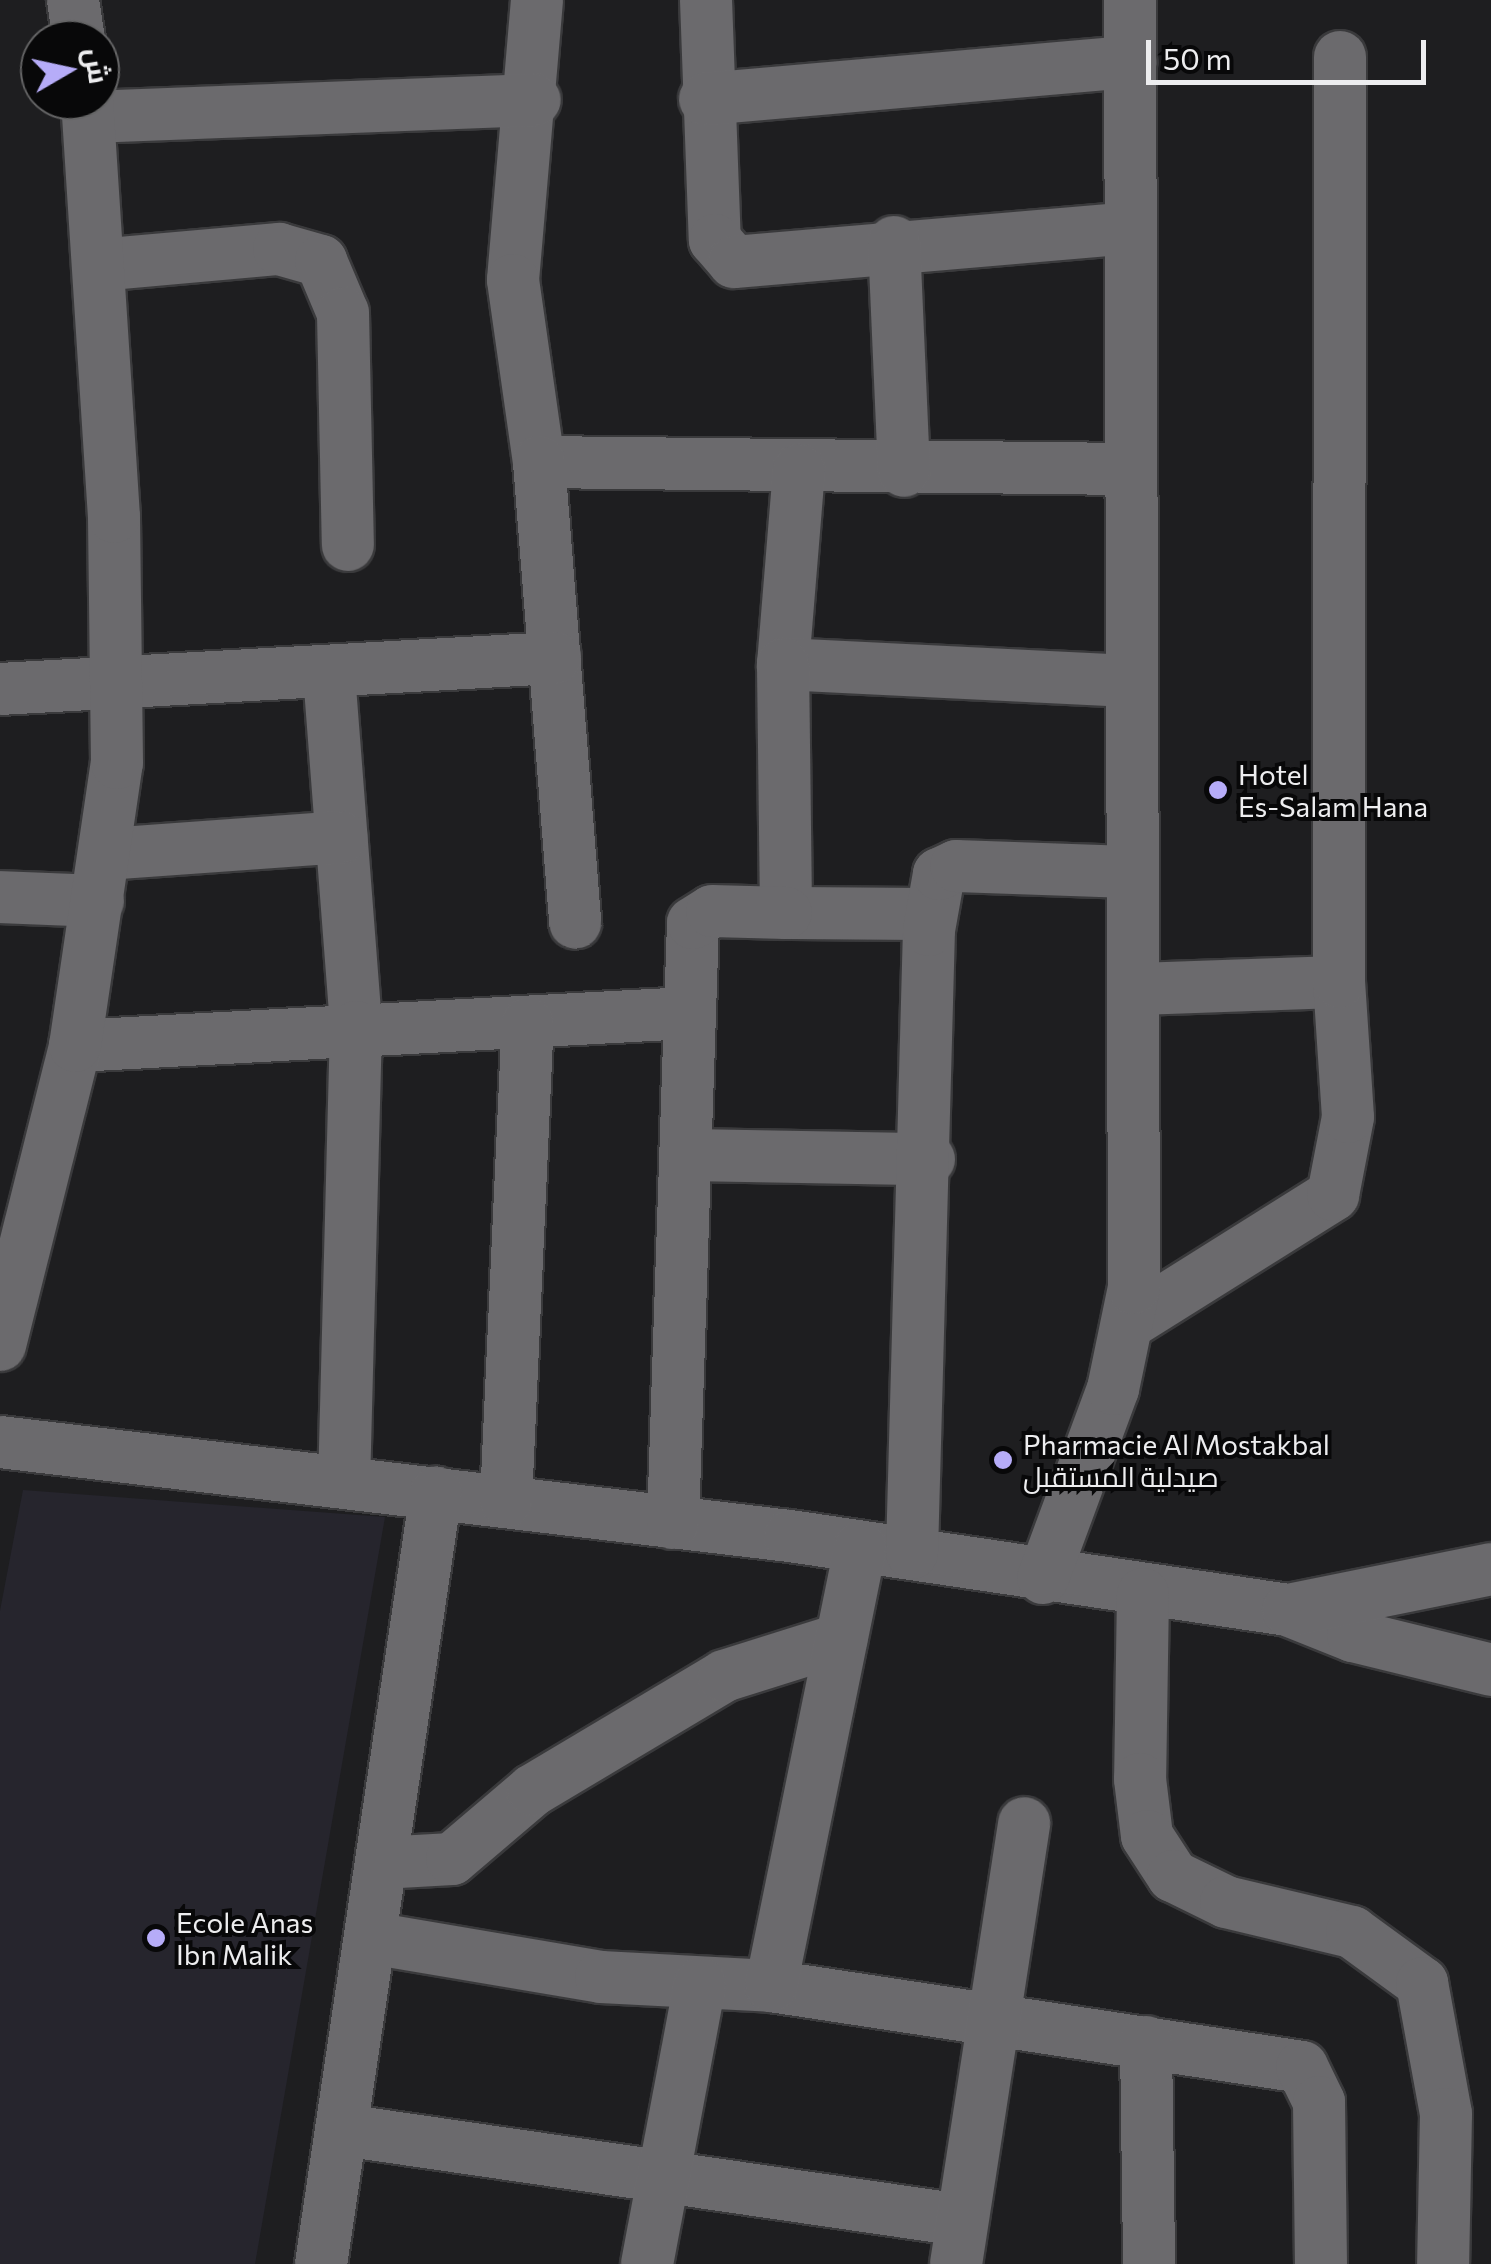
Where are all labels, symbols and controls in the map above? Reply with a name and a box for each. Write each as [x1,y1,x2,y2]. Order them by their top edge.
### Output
north arrow [20,20,120,120]
scale bar [1151,20,1431,82]
text: 50 m [1163,39,1232,76]
text: ش [78,45,117,86]
place label: Hotel Es-Salam Hana [1238,757,1428,823]
marker: Hotel Es-Salam Hana [1207,779,1229,801]
place label: Pharmacie Al Mostakbal صيدلية المستقبل [1023,1427,1330,1493]
marker: Pharmacie Al Mostakbal صيدلية المستقبل [992,1449,1014,1471]
place label: Ecole Anas Ibn Malik [176,1905,313,1971]
marker: Ecole Anas Ibn Malik [145,1927,167,1949]

